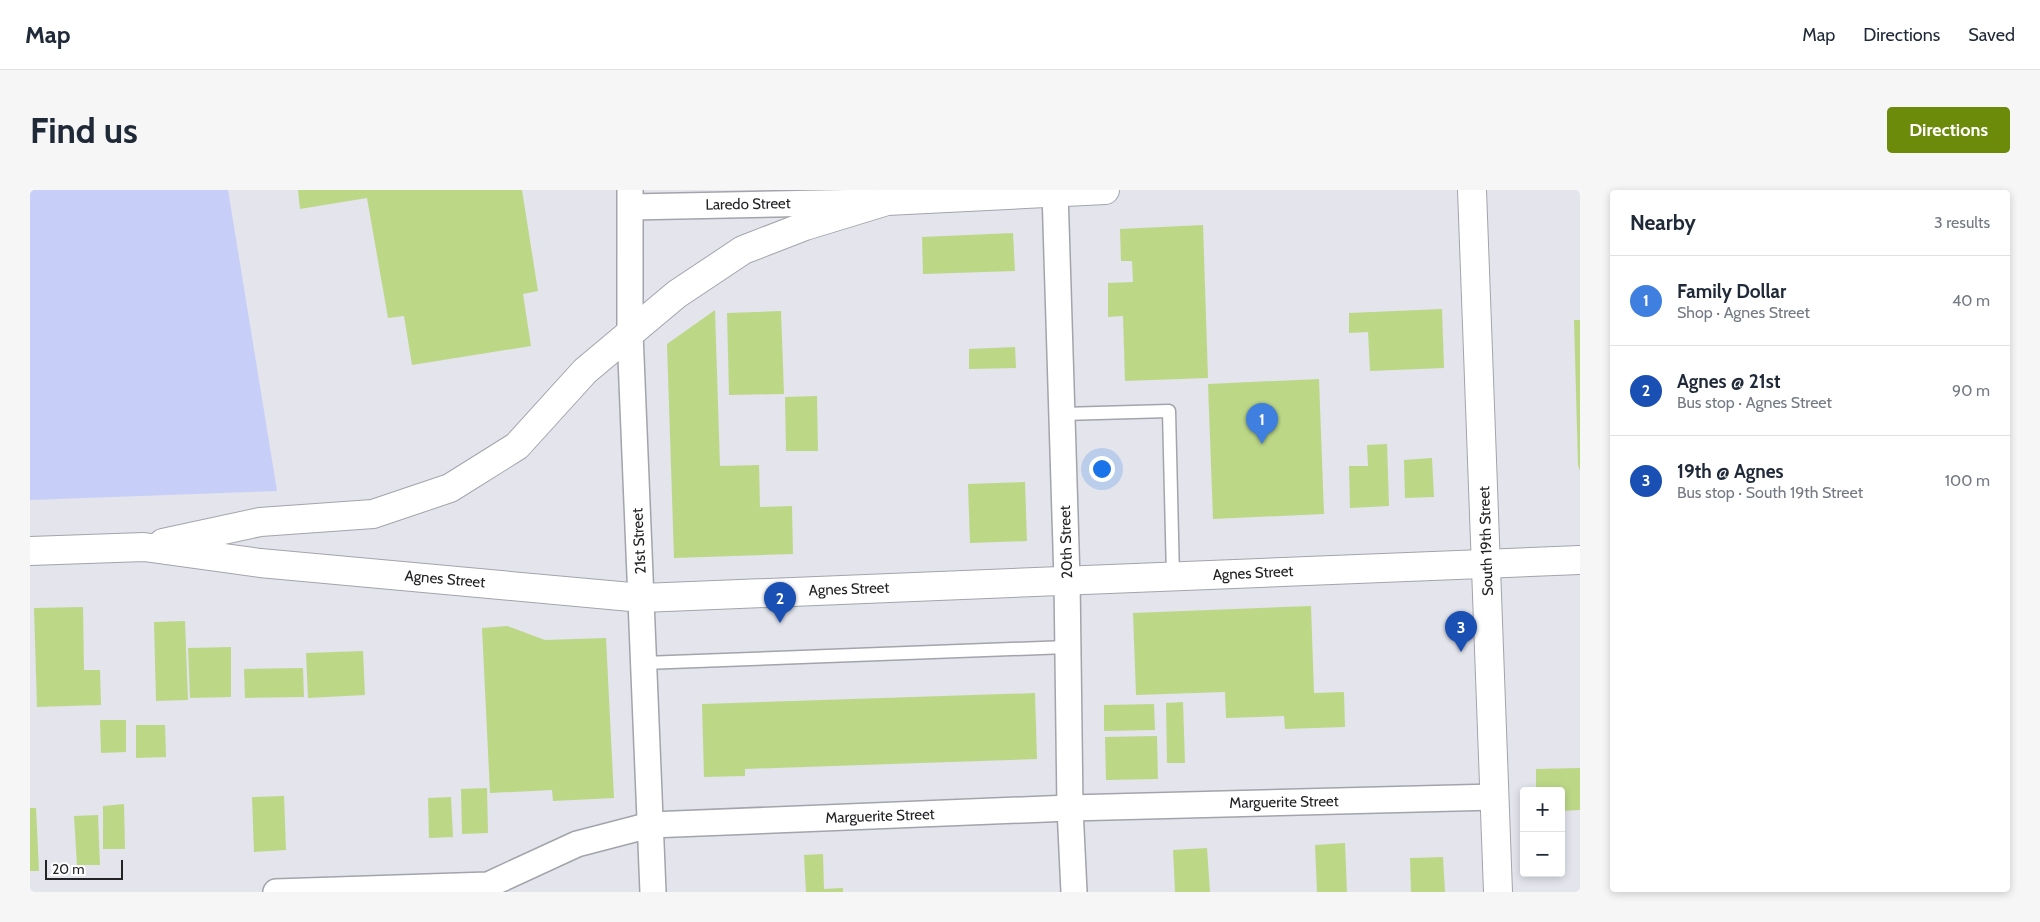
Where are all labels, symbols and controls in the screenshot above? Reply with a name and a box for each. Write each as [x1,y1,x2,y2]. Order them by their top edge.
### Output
text: Map [25,20,71,49]
text: Map [1802,24,1835,46]
text: Directions [1863,24,1940,46]
text: Saved [1968,24,2015,46]
button: Directions [1887,107,2010,153]
text: Find us [30,109,138,152]
street label: Laredo Street [705,194,791,214]
text: Nearby [1630,210,1696,235]
text: 3 results [1934,213,1990,232]
text: Family Dollar [1677,280,1786,303]
text: 1 [1643,291,1649,310]
text: 40 m [1952,291,1990,310]
text: Shop · Agnes Street [1677,303,1810,322]
text: Agnes @ 21st [1677,370,1780,393]
text: 2 [1642,381,1650,400]
text: 90 m [1952,381,1990,400]
text: Bus stop · Agnes Street [1677,393,1832,412]
pin: 1 [1246,403,1278,444]
your location [1089,456,1115,482]
text: 19th @ Agnes [1677,460,1784,483]
text: 3 [1642,471,1650,490]
text: 100 m [1945,471,1990,490]
text: Bus stop · South 19th Street [1677,483,1863,502]
street label: South 19th Street [1475,486,1497,596]
street label: 20th Street [1056,505,1076,579]
street label: 21st Street [628,508,650,574]
street label: Agnes Street [1212,562,1294,584]
street label: Agnes Street [404,567,486,591]
street label: Agnes Street [808,579,890,599]
pin: 2 [764,582,796,623]
pin: 3 [1445,611,1477,652]
map controls [1520,787,1565,877]
button: + [1520,787,1565,832]
street label: Marguerite Street [1229,792,1339,812]
street label: Marguerite Street [825,805,935,827]
button: − [1520,832,1565,877]
scale bar [45,857,122,880]
text: 20 m [52,860,85,878]

